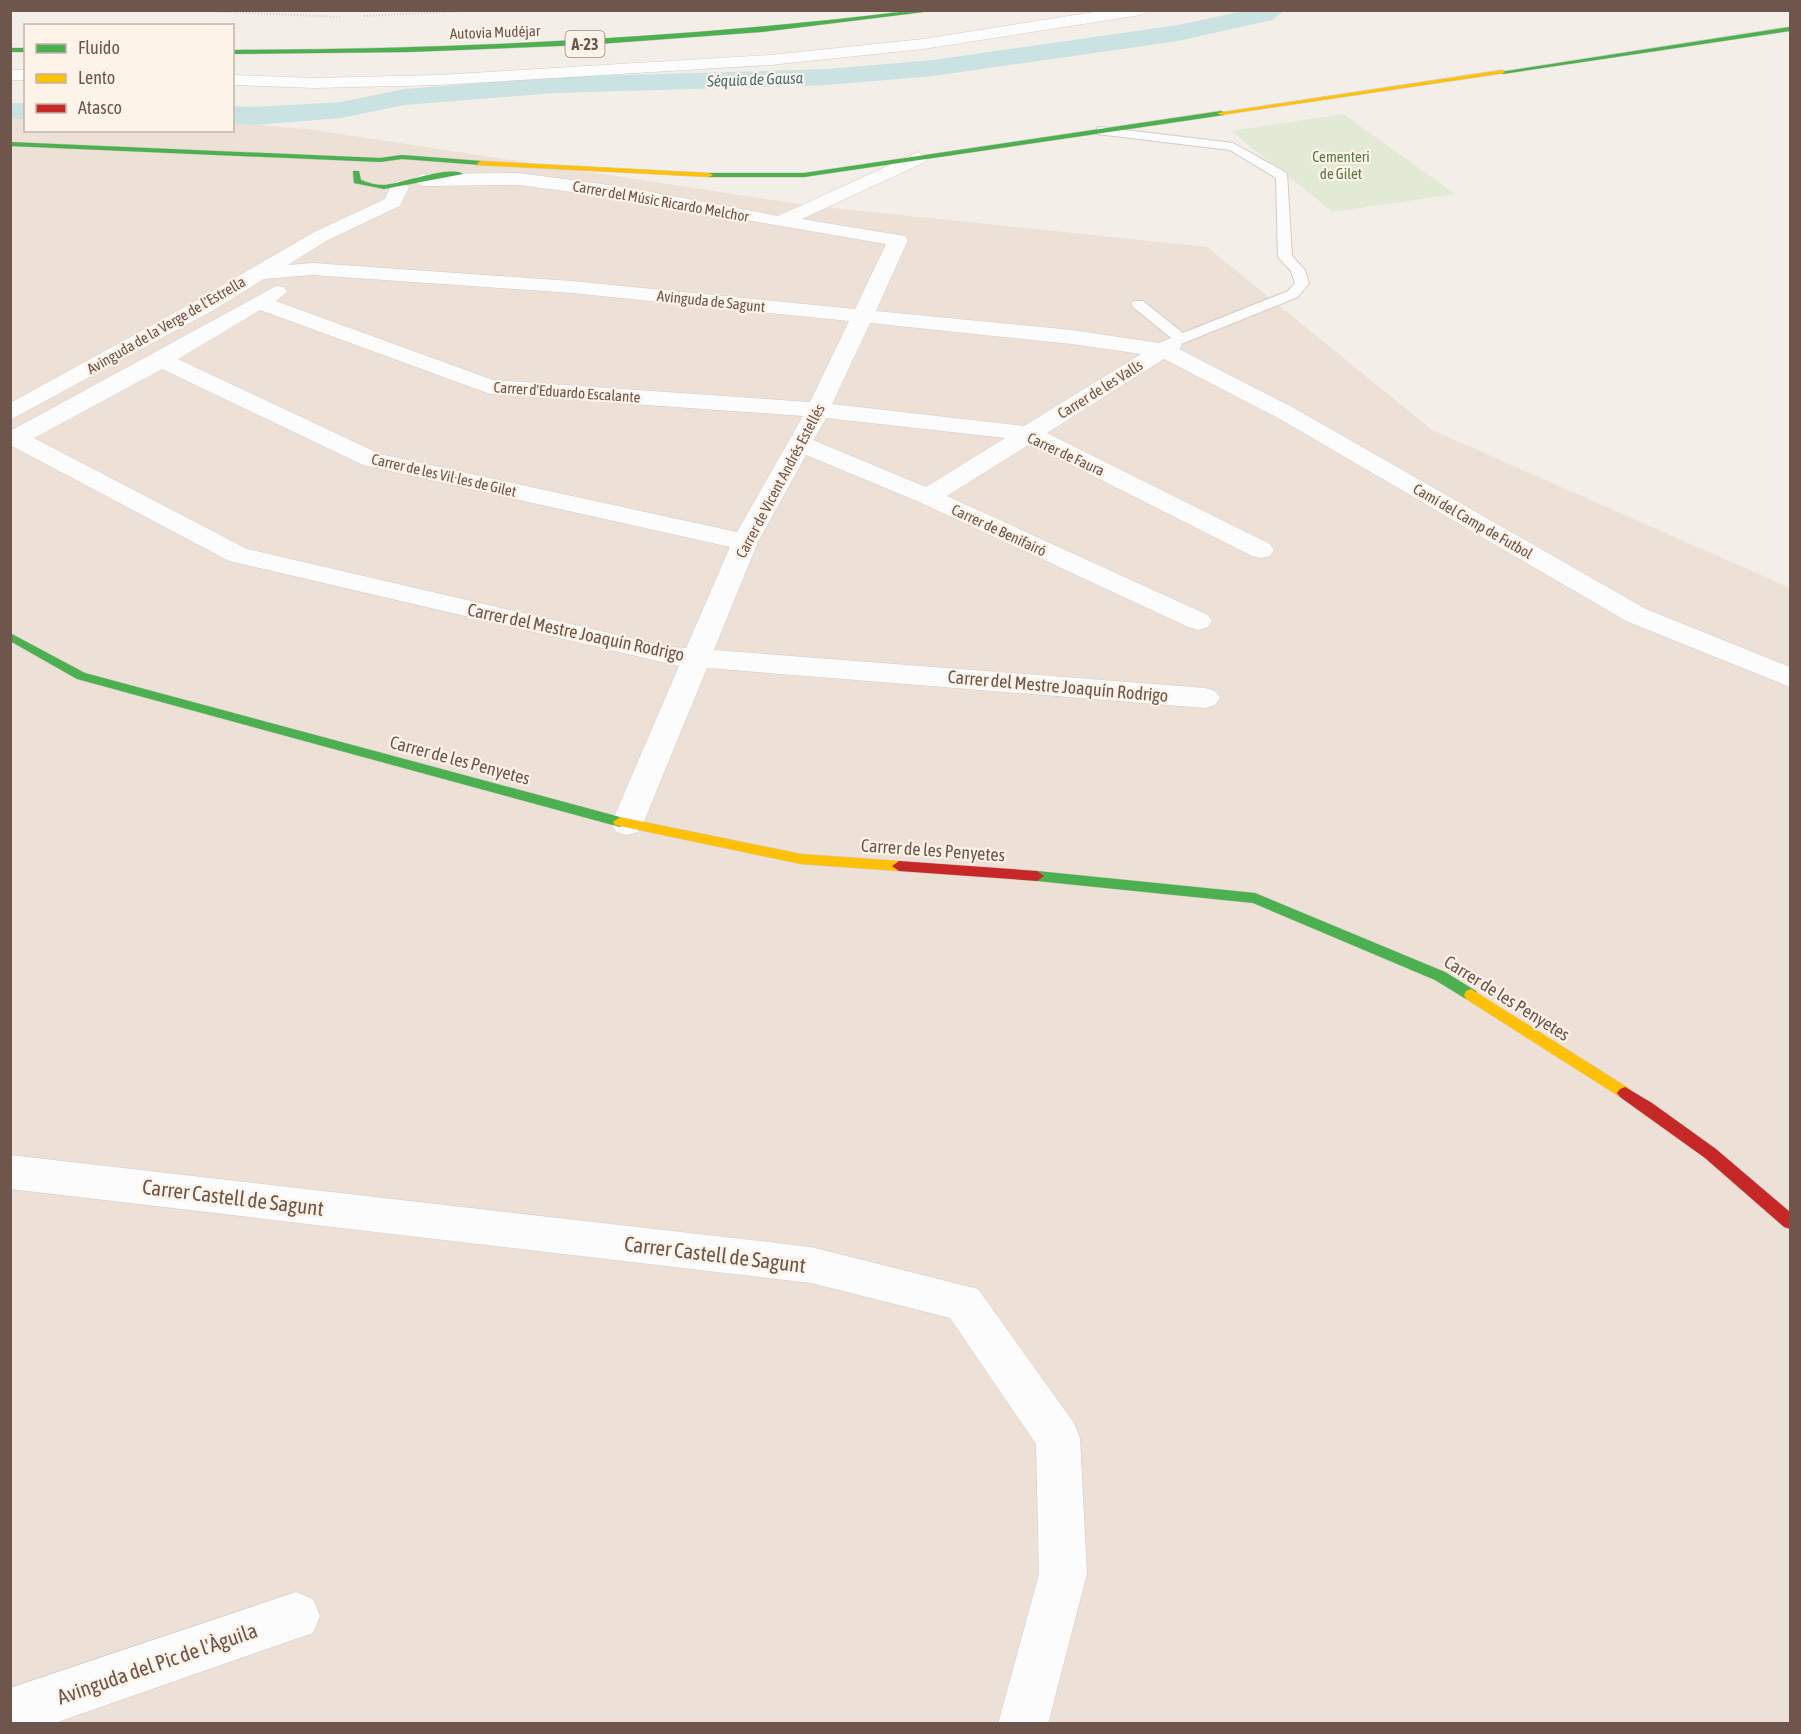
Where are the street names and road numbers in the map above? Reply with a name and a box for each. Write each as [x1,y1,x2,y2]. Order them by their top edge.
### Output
street label: Autovía Mudéjar [450,22,541,42]
road number: A-23 [566,31,604,57]
street label: Carrer del Músic Ricardo Melchor [572,177,751,225]
street label: Avinguda de la Verge de l'Estrella [84,273,248,377]
street label: Avinguda de Sagunt [656,287,766,315]
street label: Carrer de les Valls [1054,356,1146,422]
street label: Carrer d'Eduardo Escalante [493,378,641,406]
street label: Carrer de Vicent Andrés Estellés [732,401,828,561]
street label: Carrer de Faura [1025,429,1107,479]
street label: Carrer de les Vil·les de Gilet [370,450,518,500]
street label: Camí del Camp de Futbol [1410,480,1536,562]
street label: Carrer de Benifairó [949,501,1049,559]
street label: Carrer del Mestre Joaquín Rodrigo [466,599,686,665]
street label: Carrer del Mestre Joaquín Rodrigo [947,666,1169,706]
street label: Carrer de les Penyetes [388,731,532,789]
street label: Carrer de les Penyetes [860,834,1006,866]
street label: Carrer de les Penyetes [1440,951,1574,1045]
street label: Carrer Castell de Sagunt [141,1174,325,1220]
street label: Carrer Castell de Sagunt [623,1231,807,1277]
street label: Avinguda del Pic de l'Àguila [54,1617,260,1709]

